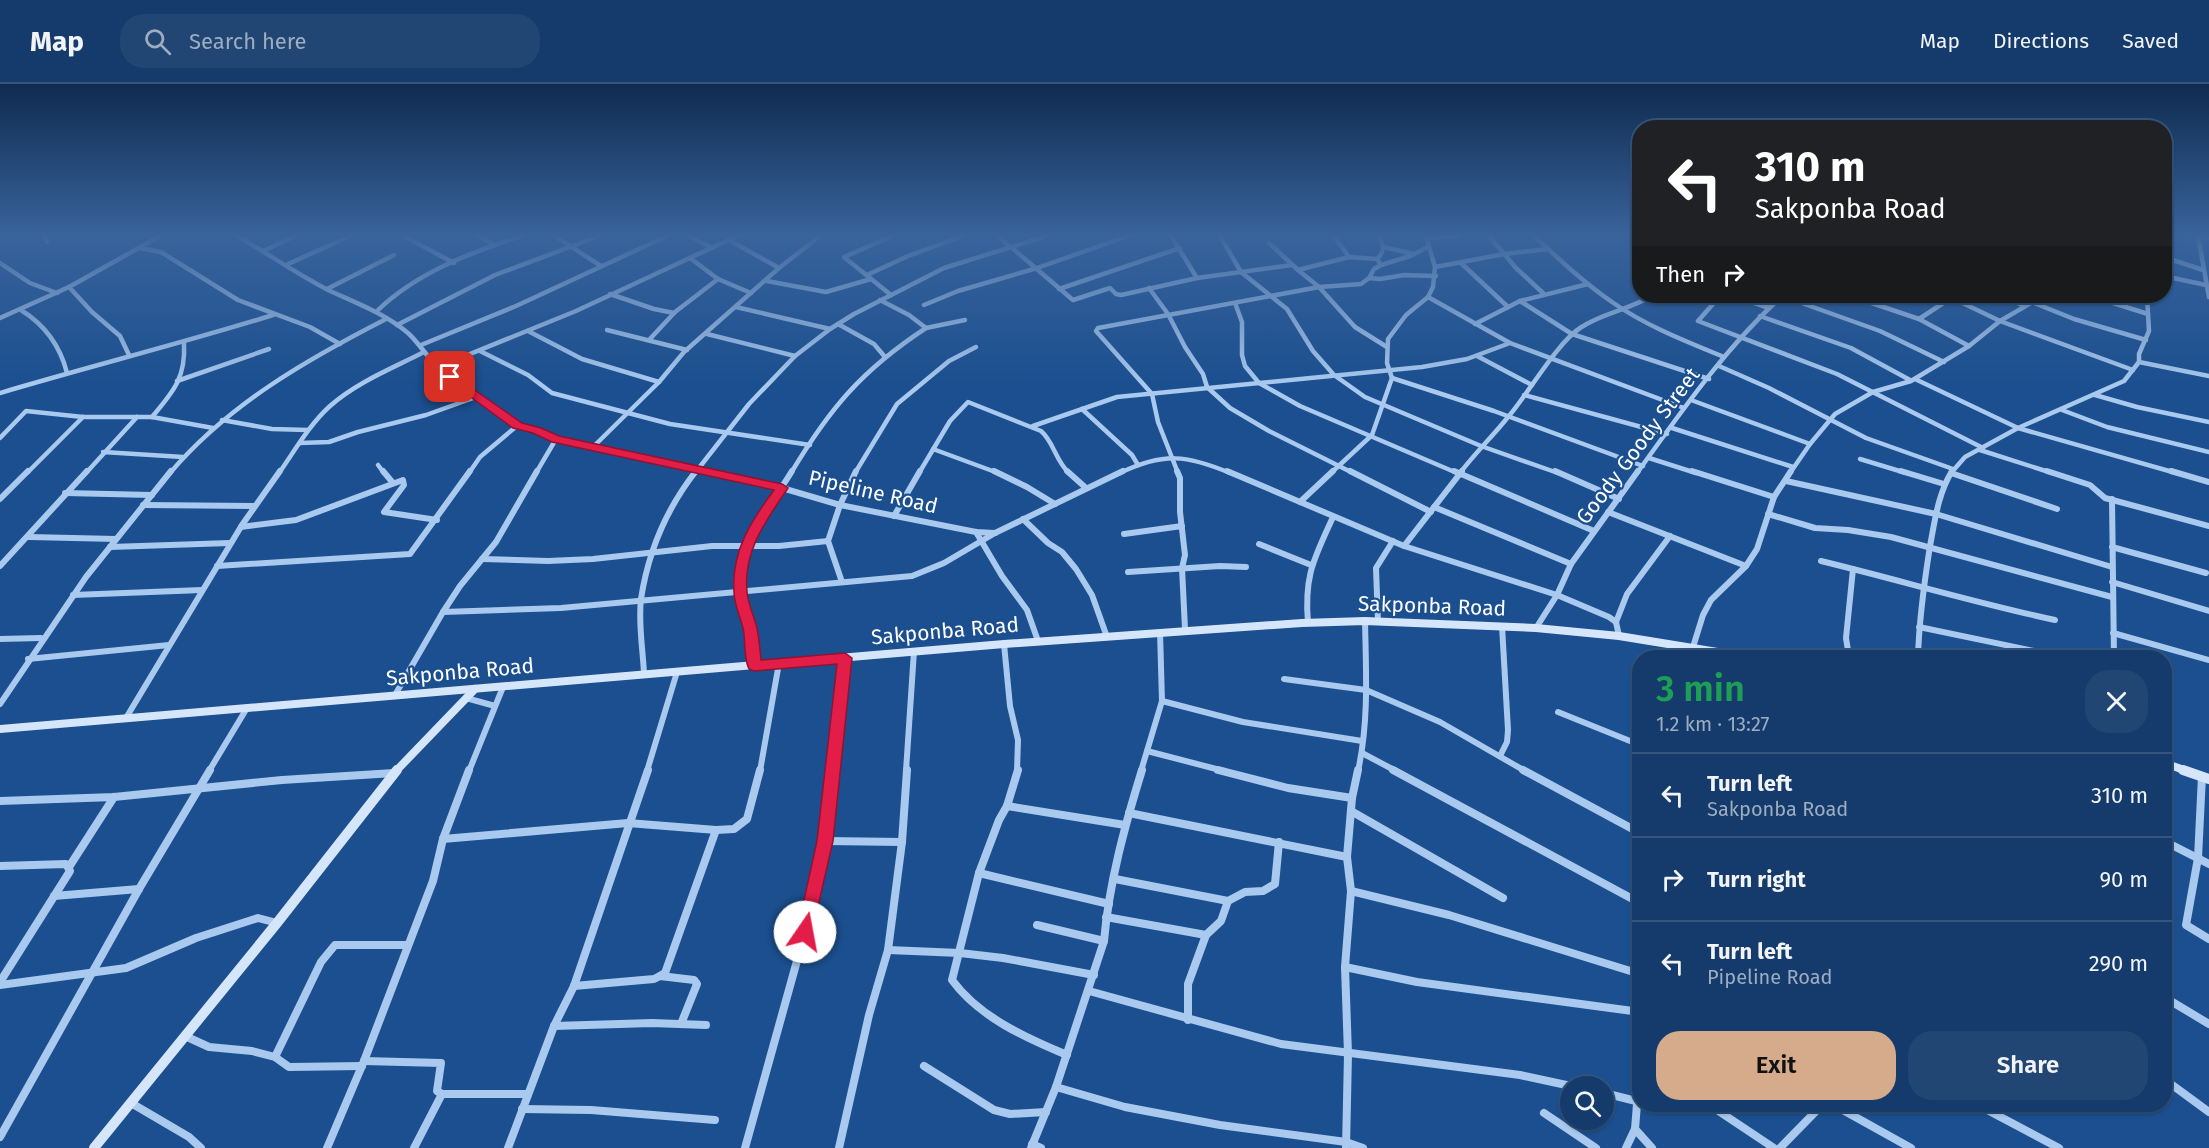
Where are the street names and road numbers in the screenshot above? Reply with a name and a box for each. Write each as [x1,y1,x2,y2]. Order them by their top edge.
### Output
street label: Goody Goody Street [1571,362,1706,529]
street label: Pipeline Road [806,465,940,519]
street label: Sakponba Road [1357,590,1507,622]
street label: Sakponba Road [870,612,1020,650]
street label: Sakponba Road [385,653,535,691]

